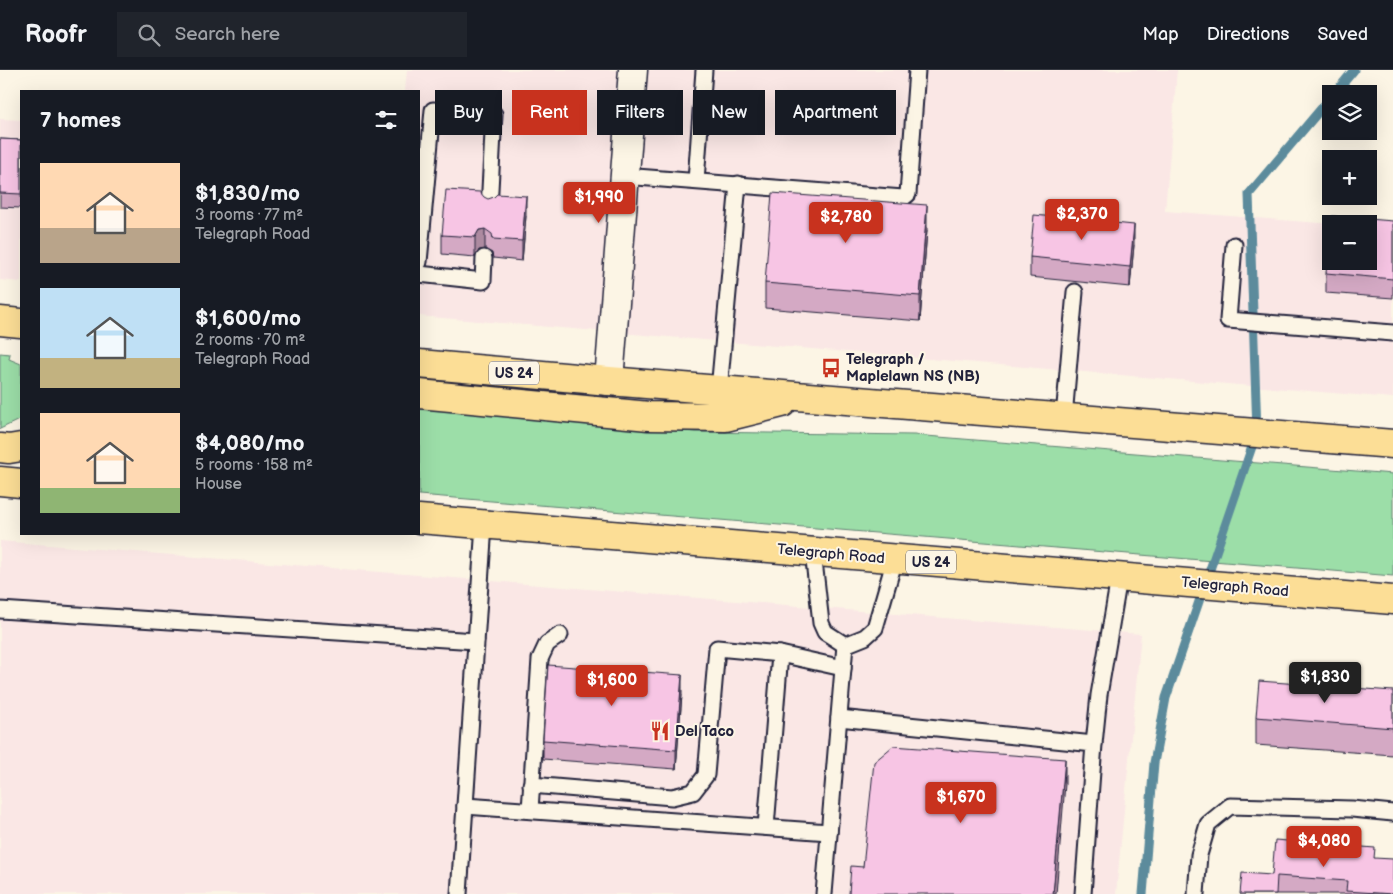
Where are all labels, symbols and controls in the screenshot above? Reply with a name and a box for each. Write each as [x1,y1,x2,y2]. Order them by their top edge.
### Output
search box [117,12,467,57]
text: Roofr [25,20,87,49]
icon: search [135,21,163,49]
text: Search here [175,23,280,46]
text: Map [1143,24,1179,45]
text: Directions [1207,24,1289,45]
text: Saved [1317,24,1368,45]
map controls [1322,85,1377,270]
button: layers [1322,85,1377,140]
chip: Buy [435,90,502,135]
chip: Rent [512,90,587,135]
chip: Filters [597,90,683,135]
chip: New [693,90,765,135]
chip: Apartment [775,90,896,135]
icon: filters [372,106,400,134]
text: 7 homes [40,108,121,133]
button: + [1322,150,1377,205]
text: $1,830/mo [195,181,300,206]
pin: $1,990 [558,182,640,224]
icon: home [80,183,140,243]
text: $1,990 [574,188,624,207]
pin: $2,370 [1041,198,1123,241]
pin: $2,780 [805,202,887,244]
text: $2,370 [1056,205,1108,224]
text: 3 rooms · 77 m² [195,206,303,225]
text: $2,780 [820,208,872,227]
button: − [1322,215,1377,270]
text: Telegraph Road [195,225,310,244]
text: $1,600/mo [195,306,301,331]
icon: home [80,308,140,368]
text: 2 rooms · 70 m² [195,331,305,350]
text: Telegraph Road [195,350,310,369]
place label: Telegraph / Maplelawn NS (NB) [846,350,980,386]
bus stop icon: Telegraph / Maplelawn NS (NB) [820,357,842,379]
road number: US 24 [489,362,539,384]
text: $4,080/mo [195,431,304,456]
icon: home [80,433,140,493]
text: 5 rooms · 158 m² [195,456,313,475]
text: House [195,475,242,494]
street label: Telegraph Road [776,540,886,568]
road number: US 24 [906,551,956,574]
street label: Telegraph Road [1180,573,1290,601]
pin: $1,830 [1284,662,1366,704]
pin: $1,600 [571,664,653,707]
text: $1,830 [1300,668,1350,687]
text: $1,600 [587,671,637,690]
restaurant icon: Del Taco [649,720,671,742]
place label: Del Taco [675,722,735,741]
pin: $1,670 [920,782,1002,824]
text: $1,670 [936,788,986,807]
pin: $4,080 [1283,826,1365,868]
text: $4,080 [1297,832,1351,851]

